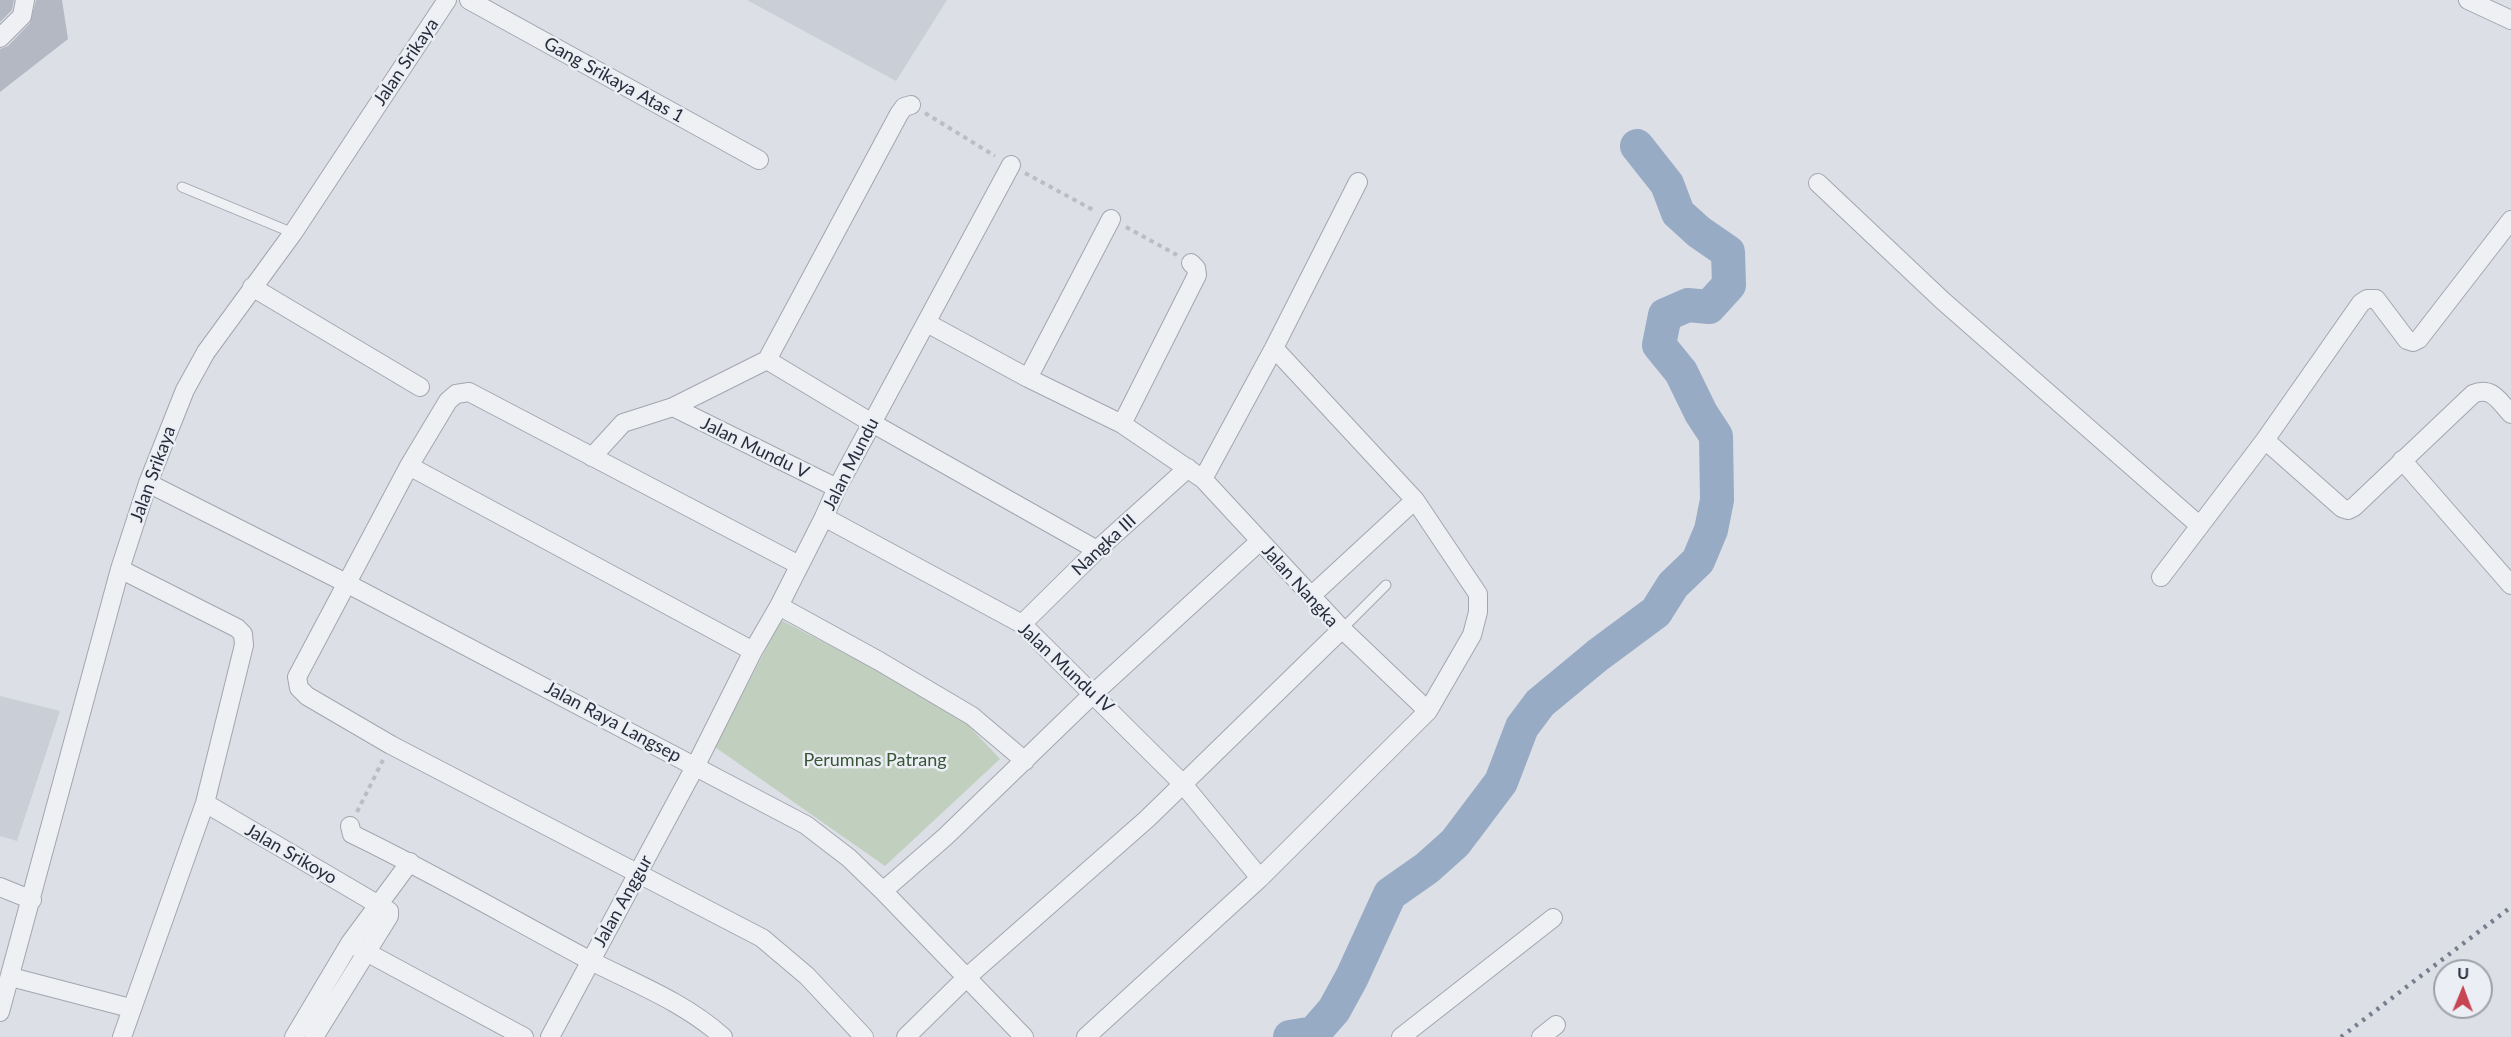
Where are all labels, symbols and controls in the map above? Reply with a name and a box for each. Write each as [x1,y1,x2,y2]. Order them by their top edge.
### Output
street label: Jalan Srikaya [369,14,443,110]
street label: Gang Srikaya Atas 1 [540,33,688,127]
street label: Jalan Mundu V [697,413,813,483]
street label: Jalan Mundu [819,414,883,514]
street label: Jalan Srikaya [126,423,180,525]
street label: Nangka III [1068,510,1140,580]
street label: Jalan Nangka [1257,540,1343,632]
street label: Jalan Mundu IV [1014,618,1118,718]
street label: Jalan Raya Langsep [541,677,685,767]
park label: Perumnas Patrang [803,749,947,771]
street label: Jalan Srikoyo [241,819,341,889]
street label: Jalan Anggur [589,851,657,951]
north arrow [2433,959,2493,1019]
text: U [2457,963,2469,982]

